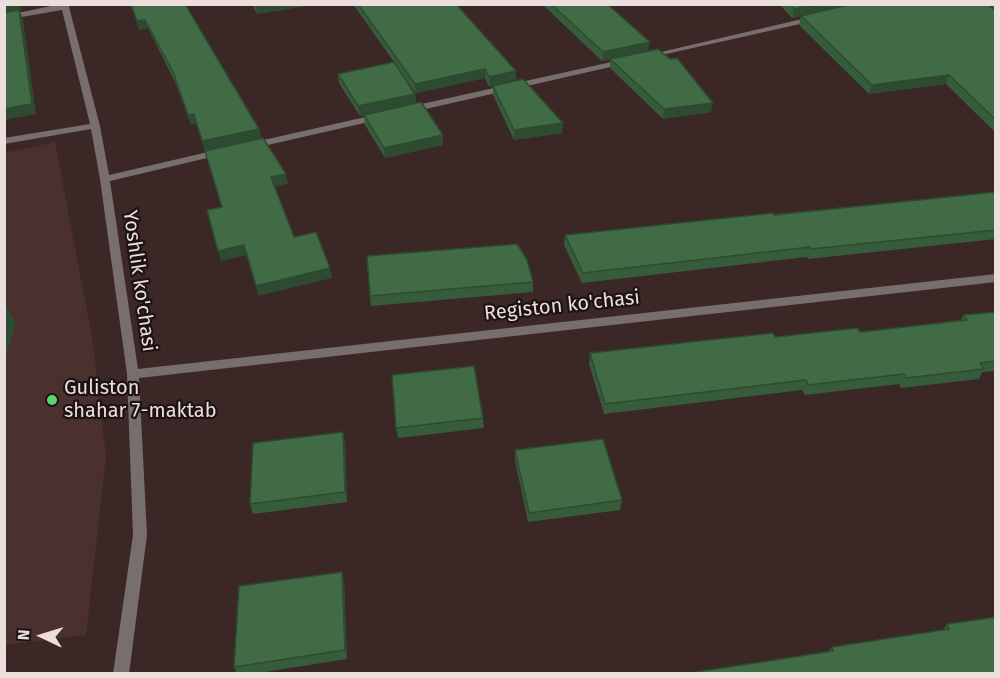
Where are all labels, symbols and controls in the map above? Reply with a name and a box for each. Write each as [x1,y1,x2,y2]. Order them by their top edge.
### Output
street label: Yoshlik ko'chasi [117,209,161,353]
street label: Registon ko'chasi [483,286,641,326]
place label: Guliston shahar 7-maktab [64,376,217,423]
marker: Guliston shahar 7-maktab [45,393,59,407]
north arrow [12,606,72,666]
text: N [14,629,33,641]

